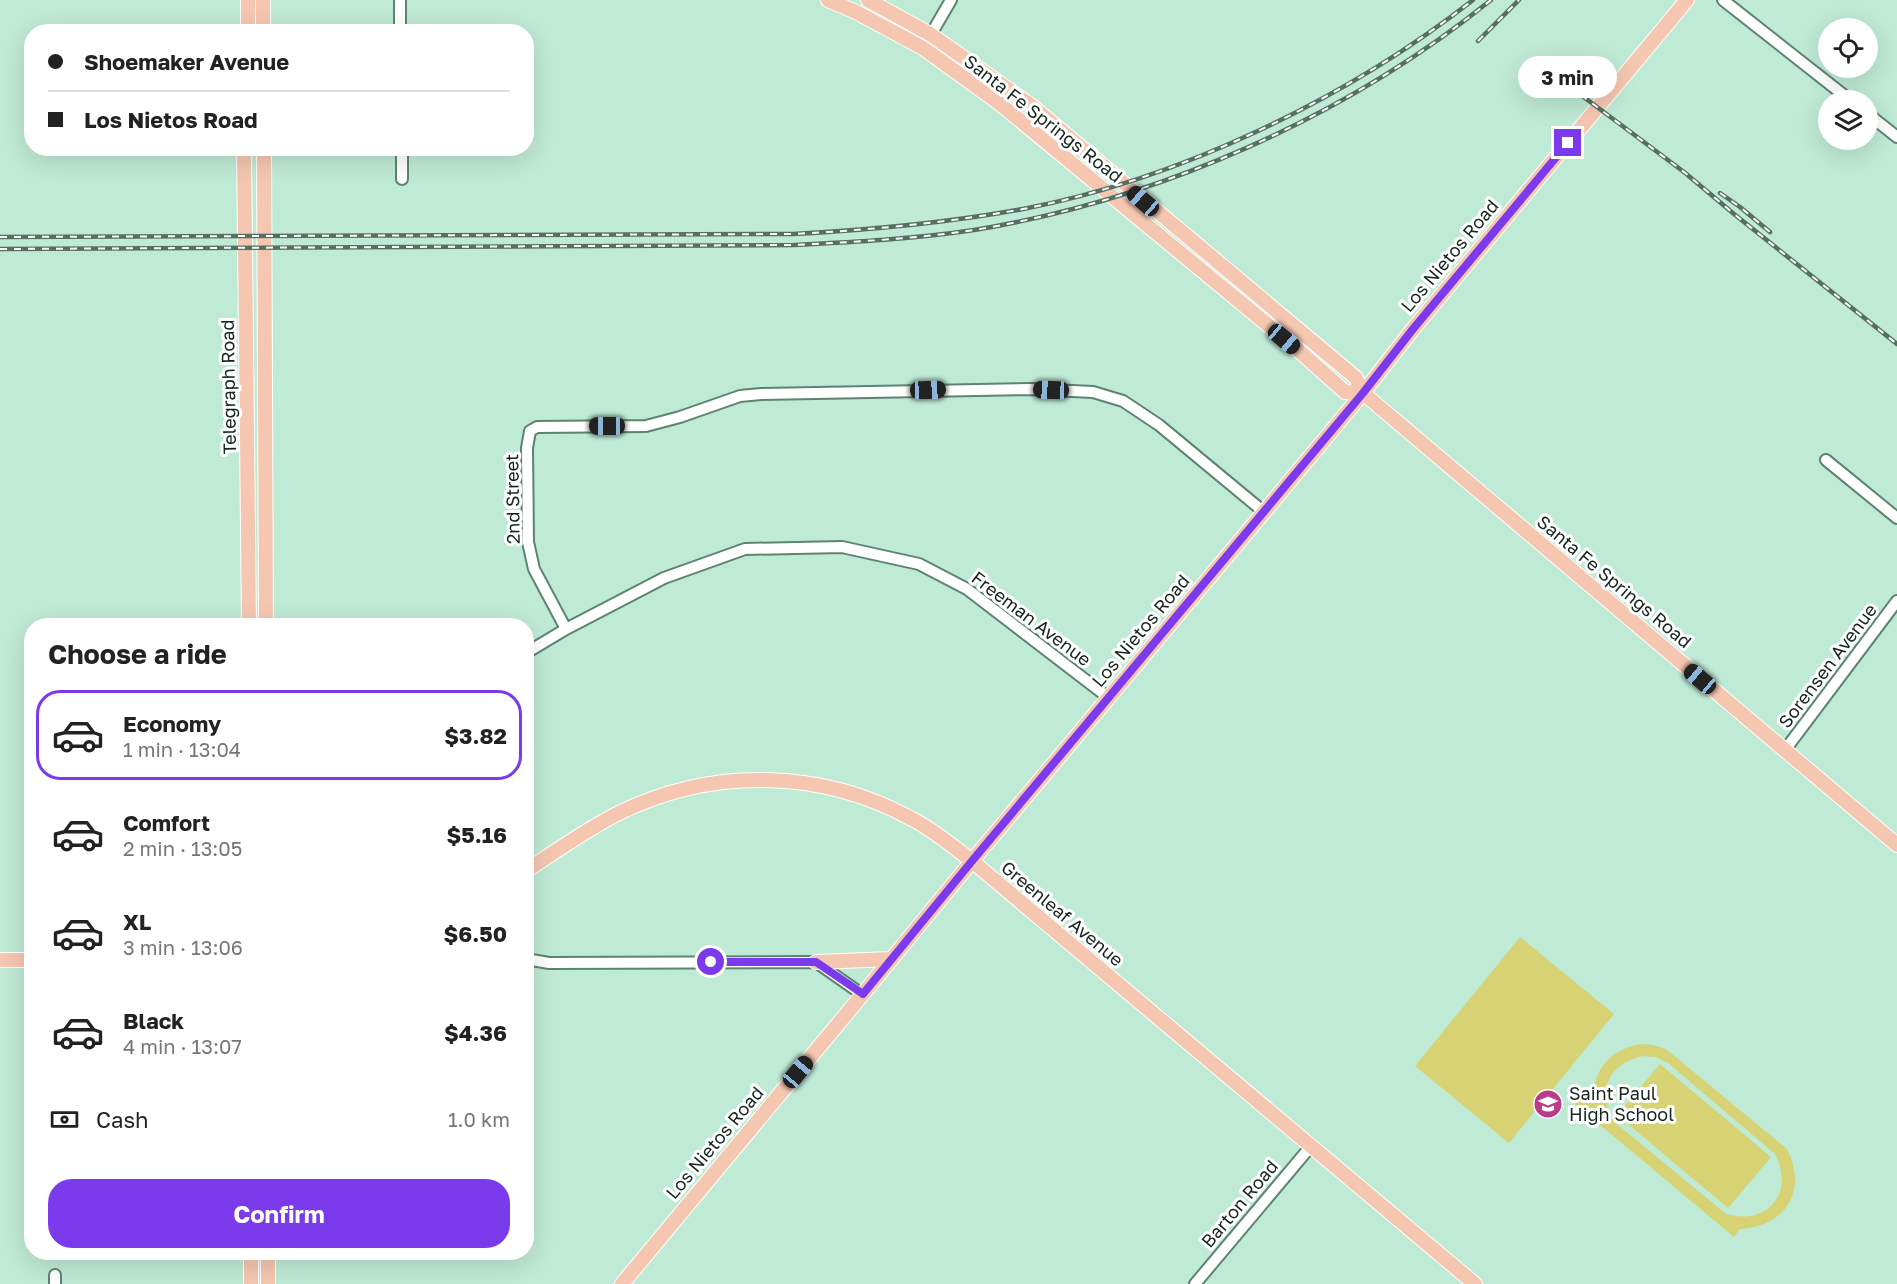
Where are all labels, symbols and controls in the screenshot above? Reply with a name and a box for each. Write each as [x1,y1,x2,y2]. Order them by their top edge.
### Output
map controls [1818,18,1878,150]
button: locate [1818,18,1878,78]
text: Shoemaker Avenue [84,48,289,75]
street label: Santa Fe Springs Road [960,50,1127,187]
callout: 3 min [1518,56,1618,98]
text: 3 min [1541,65,1594,89]
button: layers [1818,90,1878,150]
text: Los Nietos Road [84,106,257,133]
route end [1554,129,1581,156]
car [1124,182,1162,220]
street label: Los Nietos Road [1396,195,1503,316]
street label: Telegraph Road [216,319,240,455]
car [1264,321,1304,357]
car [910,380,946,400]
car [1033,380,1069,400]
car [589,417,625,435]
street label: 2nd Street [500,454,524,544]
street label: Santa Fe Springs Road [1533,510,1696,652]
street label: Freeman Avenue [968,566,1096,670]
street label: Los Nietos Road [1087,570,1194,691]
street label: Sorensen Avenue [1773,599,1881,732]
text: Choose a ride [48,638,227,670]
car [1680,661,1720,697]
icon: car [51,708,105,762]
text: Economy [123,710,221,737]
text: $3.82 [444,722,507,749]
text: 1 min · 13:04 [123,737,241,761]
icon: car [51,807,105,861]
text: Comfort [123,809,210,836]
text: $5.16 [446,821,507,848]
text: 2 min · 13:05 [123,836,242,860]
street label: Greenleaf Avenue [997,856,1128,971]
icon: car [51,906,105,960]
text: XL [123,908,151,935]
text: $6.50 [444,920,507,947]
text: 3 min · 13:06 [123,935,243,959]
route start [697,948,724,975]
icon: car [51,1005,105,1059]
text: Black [123,1007,184,1034]
text: $4.36 [444,1019,507,1046]
text: 4 min · 13:07 [123,1034,242,1058]
car [780,1052,816,1092]
street label: Los Nietos Road [661,1082,768,1203]
place label: Saint Paul High School [1569,1082,1674,1125]
school or university icon: Saint Paul High School [1532,1088,1564,1120]
icon: cash [48,1103,81,1136]
text: Cash [96,1106,149,1133]
text: 1.0 km [448,1107,510,1131]
street label: Barton Road [1196,1155,1282,1252]
button: Confirm [48,1179,510,1248]

